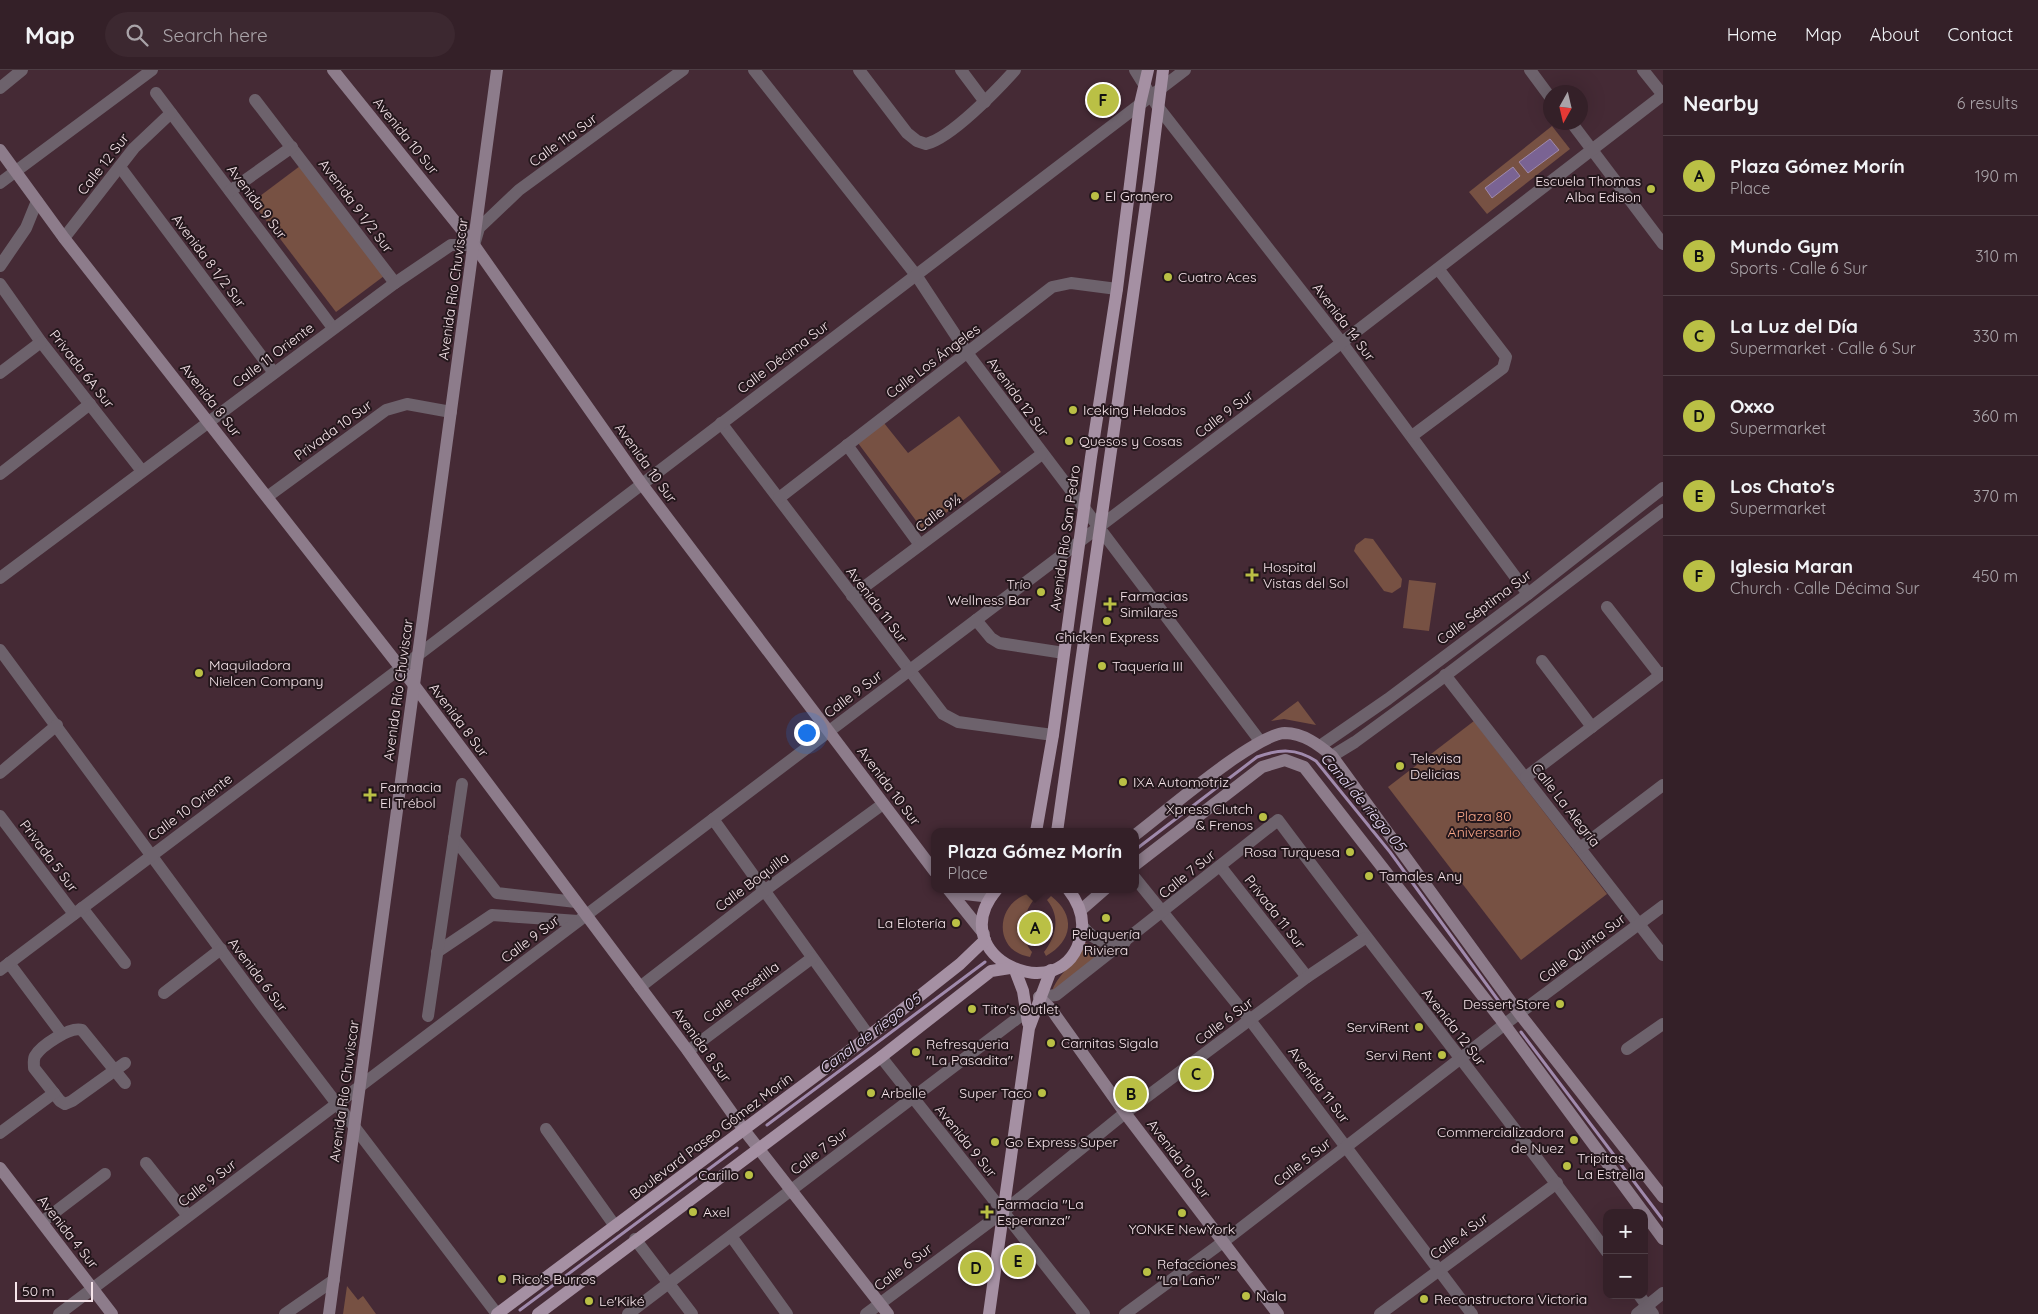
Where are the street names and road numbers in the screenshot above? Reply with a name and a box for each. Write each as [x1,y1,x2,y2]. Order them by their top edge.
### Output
street label: Avenida 10 Sur [369,94,443,179]
street label: Calle 11a Sur [526,109,601,171]
street label: Calle 12 Sur [73,129,133,199]
street label: Avenida 9 1/2 Sur [315,156,397,257]
street label: Avenida 9 Sur [223,161,291,243]
street label: Avenida 8 1/2 Sur [168,211,250,312]
street label: Avenida Río Chuviscar [434,216,472,361]
street label: Avenida 14 Sur [1309,279,1380,365]
street label: Calle Décima Sur [734,316,833,397]
street label: Calle 11 Oriente [229,318,317,392]
street label: Calle Los Ángeles [882,320,984,402]
street label: Privada 6A Sur [46,326,119,412]
street label: Avenida 12 Sur [983,354,1053,441]
street label: Avenida 8 Sur [177,360,246,441]
street label: Calle 9 Sur [1191,386,1257,442]
street label: Privada 10 Sur [291,395,376,464]
street label: Avenida 10 Sur [611,420,681,507]
street label: Avenida Río San Pedro [1046,464,1084,612]
street label: Calle 9½ [912,490,964,536]
street label: Avenida 11 Sur [842,563,912,647]
street label: Calle Séptima Sur [1433,565,1535,648]
street label: Avenida Río Chuviscar [379,617,417,762]
street label: Calle 9 Sur [820,666,886,722]
street label: Avenida 8 Sur [425,679,493,761]
street label: Avenida 10 Sur [853,743,925,830]
street label: Calle La Alegría [1528,760,1604,850]
street label: Calle 10 Oriente [144,769,236,844]
street label: Privada 5 Sur [16,816,82,896]
street label: Calle 7 Sur [1155,845,1220,902]
street label: Calle Boquilla [712,848,792,916]
street label: Privada 11 Sur [1241,871,1310,953]
street label: Calle Quinta Sur [1535,909,1629,986]
street label: Calle 9 Sur [497,911,563,967]
street label: Avenida 6 Sur [224,934,292,1016]
street label: Calle Rosetilla [699,958,783,1026]
street label: Avenida 12 Sur [1418,985,1490,1070]
street label: Calle 6 Sur [1191,993,1257,1049]
street label: Avenida 8 Sur [669,1004,736,1087]
street label: Avenida Río Chuviscar [325,1018,363,1163]
street label: Avenida 11 Sur [1284,1043,1354,1127]
street label: Boulevard Paseo Gómez Morín [626,1069,796,1203]
street label: Avenida 9 Sur [931,1101,1001,1182]
street label: Avenida 10 Sur [1143,1116,1215,1203]
street label: Calle 7 Sur [786,1123,852,1179]
street label: Calle 5 Sur [1270,1134,1335,1190]
street label: Calle 9 Sur [174,1155,240,1211]
street label: Avenida 4 Sur [34,1192,103,1273]
street label: Calle 4 Sur [1426,1208,1492,1263]
street label: Calle 6 Sur [870,1239,936,1295]

